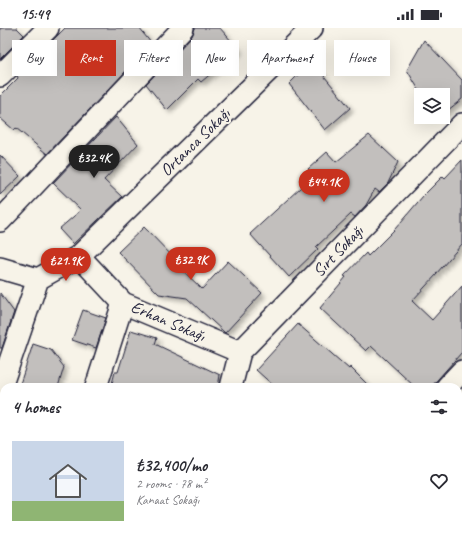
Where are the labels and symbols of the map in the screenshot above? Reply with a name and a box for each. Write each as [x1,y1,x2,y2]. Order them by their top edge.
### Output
street label: Ortanca Sokağı [156,103,235,181]
pin: ₺32.4K [61,145,127,179]
pin: ₺44.1K [291,169,357,203]
street label: Sırt Sokağı [308,220,368,281]
pin: ₺32.9K [158,247,224,281]
pin: ₺21.9K [33,248,99,282]
street label: Erhan Sokağı [128,296,209,346]

